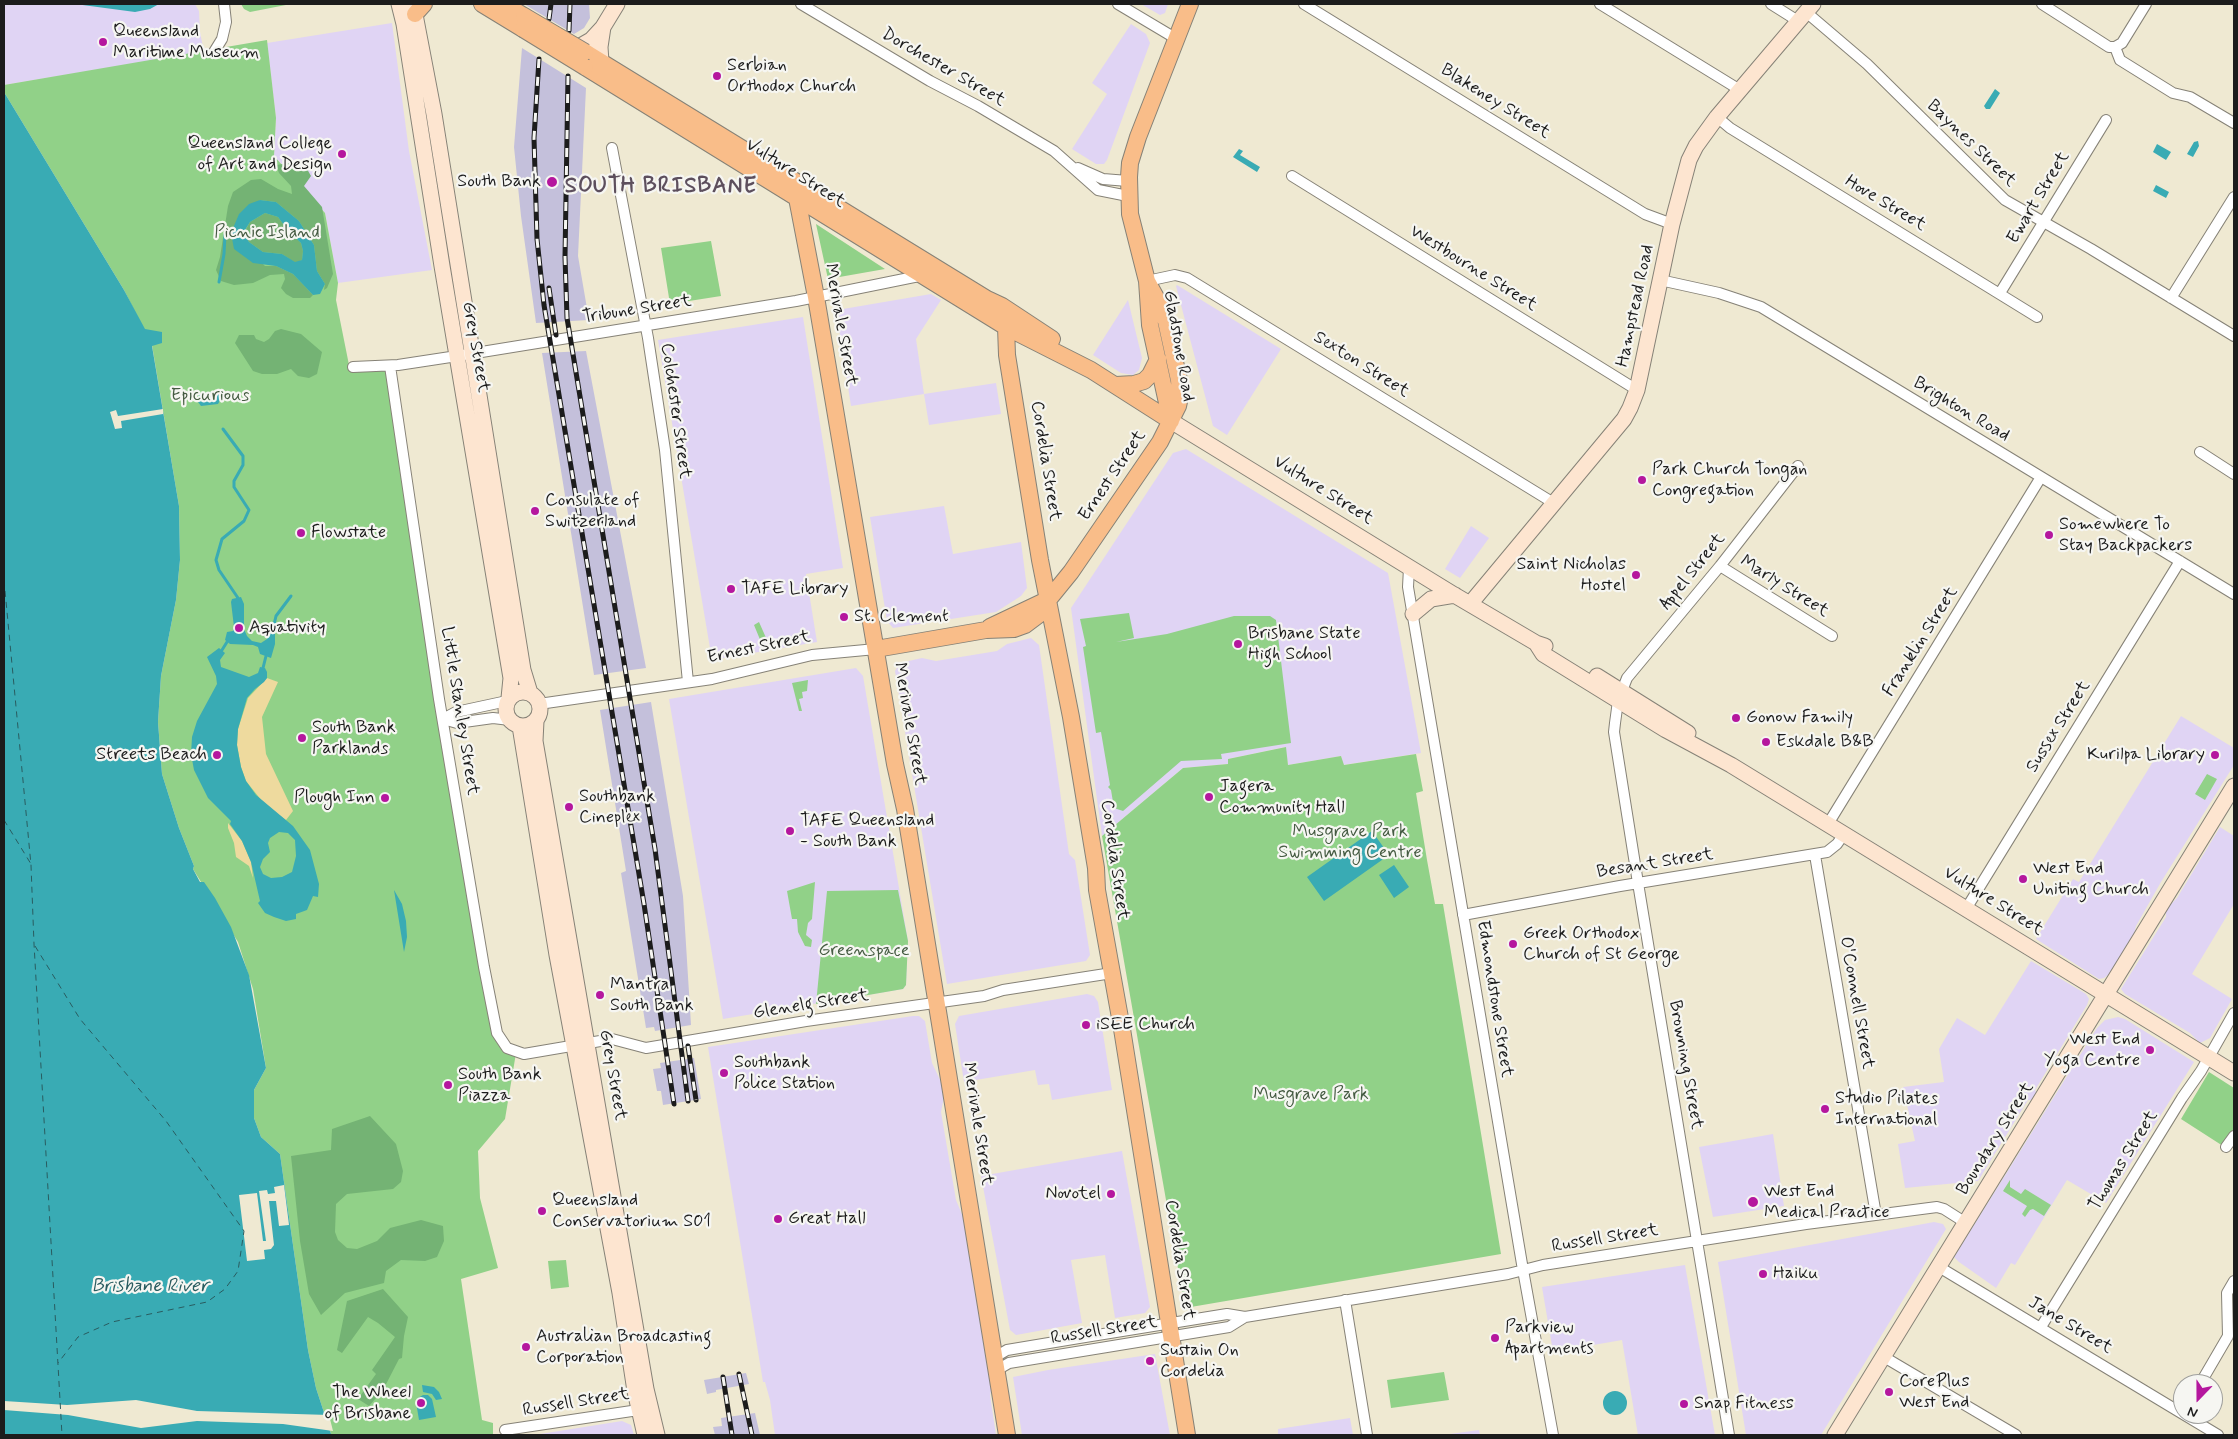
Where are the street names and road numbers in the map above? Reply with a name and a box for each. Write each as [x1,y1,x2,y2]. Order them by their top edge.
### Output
street label: Dorchester Street [877,24,1009,112]
street label: Blakeney Street [1436,60,1554,144]
street label: Baynes Street [1922,96,2020,192]
street label: Vulture Street [741,135,849,213]
street label: Ewart Street [2003,148,2075,248]
street label: Hove Street [1840,171,1930,237]
street label: Westbourne Street [1405,221,1541,317]
street label: Hampstead Road [1612,243,1660,369]
street label: Merivale Street [819,262,861,388]
street label: Gladstone Road [1158,289,1198,403]
street label: Tribune Street [581,291,693,329]
street label: Grey Street [456,300,494,394]
street label: Sexton Street [1309,327,1413,403]
street label: Colchester Street [655,342,695,480]
street label: Brighton Road [1909,373,2013,447]
street label: Cordelia Street [1025,399,1065,523]
street label: Ernest Street [1075,427,1151,525]
street label: Vulture Street [1269,452,1377,530]
street label: Appel Street [1656,529,1730,615]
street label: Marly Street [1735,551,1833,623]
street label: Franklin Street [1879,583,1963,701]
street label: Little Stanley Street [435,625,483,797]
street label: Ernest Street [706,627,812,669]
street label: Merivale Street [888,661,930,787]
street label: Sussex Street [2022,677,2096,777]
street label: Cordelia Street [1095,798,1133,922]
street label: Besant Street [1595,844,1715,884]
street label: Vulture Street [1939,863,2047,941]
street label: Edmondstone Street [1471,919,1517,1079]
street label: O'Connell Street [1834,935,1878,1071]
street label: Glenelg Street [752,985,870,1025]
street label: Browning Street [1663,999,1707,1131]
street label: Grey Street [593,1028,631,1122]
street label: Merivale Street [957,1061,997,1187]
street label: Boundary Street [1953,1078,2039,1200]
street label: Thomas Street [2085,1107,2163,1215]
street label: Cordelia Street [1159,1198,1199,1322]
street label: Russell Street [1550,1220,1660,1258]
street label: Jane Street [2024,1292,2116,1360]
street label: Russell Street [1049,1312,1159,1350]
street label: Russell Street [521,1384,631,1422]

